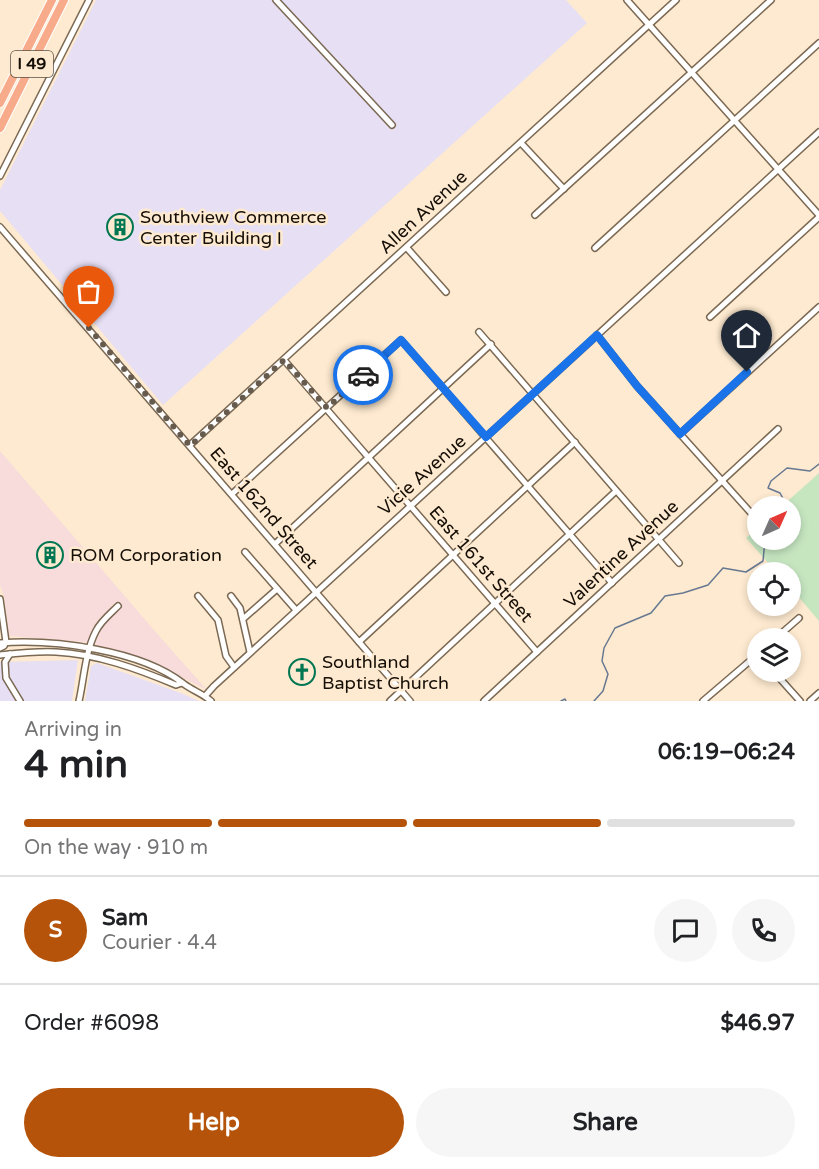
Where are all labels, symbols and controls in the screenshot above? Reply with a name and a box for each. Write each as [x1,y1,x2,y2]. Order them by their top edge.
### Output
road number: I 49 [11,51,53,77]
street label: Allen Avenue [374,166,472,258]
place label: Southview Commerce Center Building I [140,206,326,249]
building icon: Southview Commerce Center Building I [105,212,135,242]
pin [63,266,114,328]
icon: bag [72,275,105,308]
pin [721,310,772,372]
icon: home [730,319,763,352]
courier [333,345,393,405]
icon: car [347,359,380,392]
street label: Vicie Avenue [374,430,470,520]
street label: East 162nd Street [205,443,323,573]
street label: Valentine Avenue [559,495,683,613]
north arrow [747,496,801,550]
map controls [747,496,801,682]
street label: East 161st Street [424,501,538,627]
building icon: ROM Corporation [35,540,65,570]
place label: ROM Corporation [70,544,222,566]
button: locate [747,562,801,616]
button: layers [747,628,801,682]
place label: Southland Baptist Church [322,651,449,694]
church icon: Southland Baptist Church [287,657,317,687]
text: Arriving in [24,718,122,742]
text: 06:19–06:24 [658,739,795,765]
text: 4 min [24,741,128,788]
text: On the way · 910 m [24,836,208,860]
button: chat [654,899,717,962]
button: phone [732,899,795,962]
text: Sam [102,905,148,931]
text: S [49,917,62,943]
text: Courier · 4.4 [102,931,217,955]
text: Order #6098 [24,1010,159,1036]
text: $46.97 [720,1010,795,1036]
button: Help [24,1088,404,1157]
button: Share [416,1088,795,1157]

